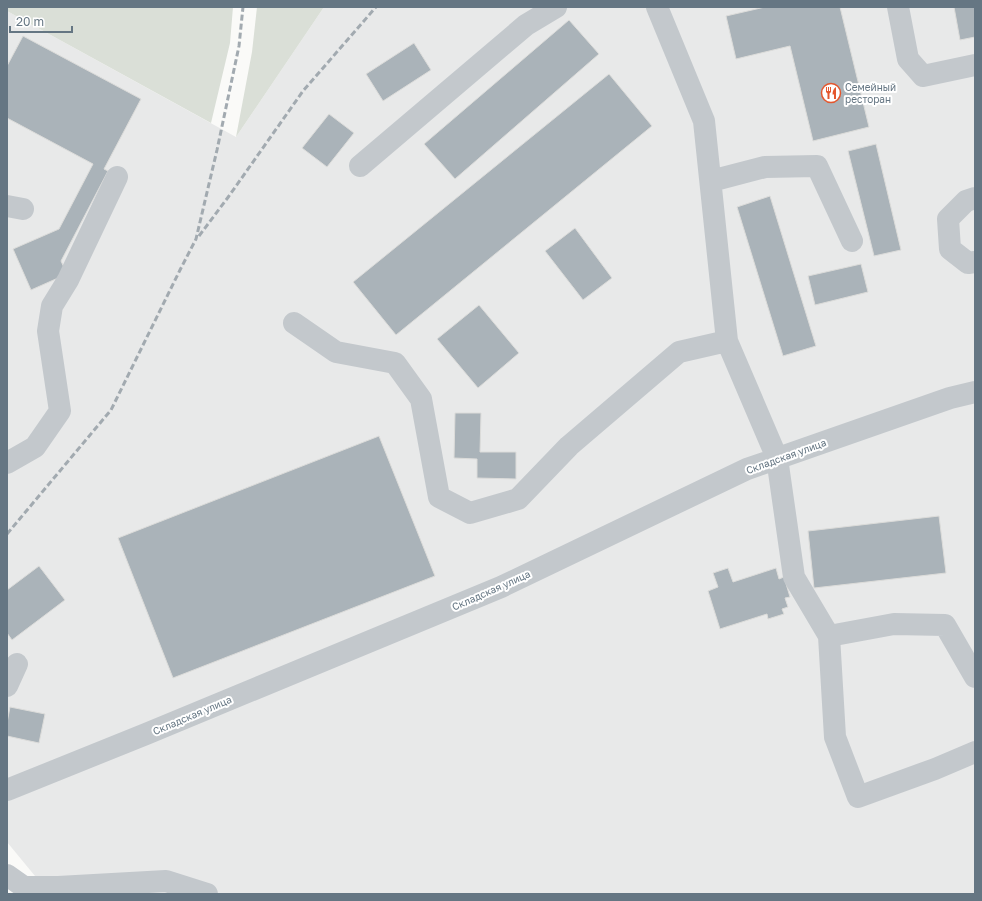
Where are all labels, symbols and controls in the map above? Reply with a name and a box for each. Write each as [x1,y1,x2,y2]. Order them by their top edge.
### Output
scale bar [10,8,72,34]
text: 20 m [16,14,44,29]
place label: Семейный ресторан [845,81,896,105]
restaurant icon: Семейный ресторан [820,82,842,104]
street label: Складская улица [744,436,828,476]
street label: Складская улица [450,567,532,613]
street label: Складская улица [151,693,233,737]

